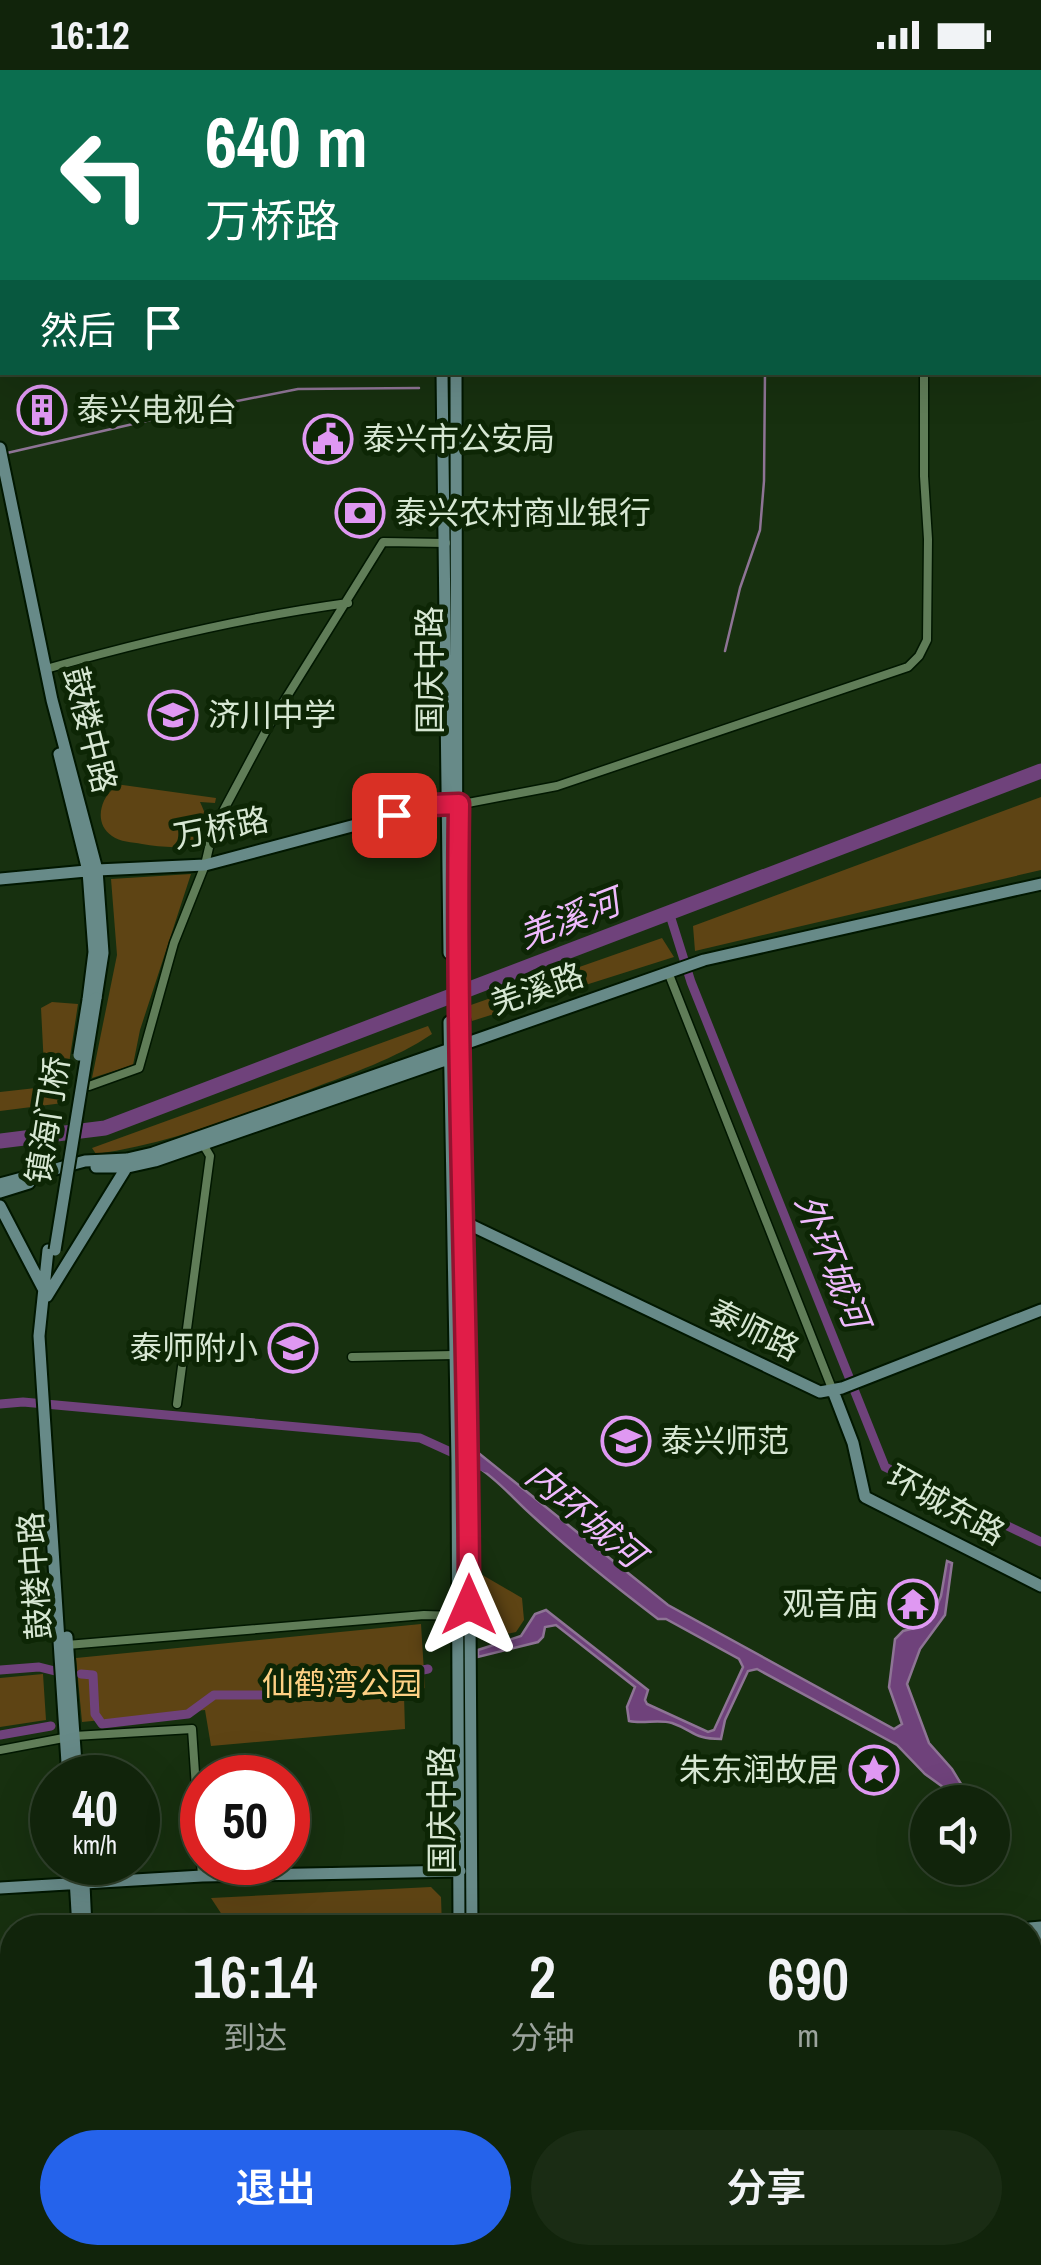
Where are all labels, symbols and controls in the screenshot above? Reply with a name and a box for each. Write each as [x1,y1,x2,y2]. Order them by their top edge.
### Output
text: 16:12 [50,10,130,61]
text: 640 m [205,95,368,189]
icon: left [40,110,170,240]
text: 万桥路 [205,190,340,251]
icon: arrive [136,300,191,355]
text: 然后 [40,305,116,356]
building icon: 泰兴电视台 [16,384,68,436]
place label: 泰兴电视台 [77,388,237,431]
public building icon: 泰兴市公安局 [302,413,354,465]
place label: 泰兴市公安局 [363,417,555,460]
bank icon: 泰兴农村商业银行 [334,487,386,539]
place label: 泰兴农村商业银行 [395,491,651,534]
street label: 国庆中路 [408,606,451,734]
street label: 鼓楼中路 [54,663,127,797]
school or university icon: 济川中学 [147,689,199,741]
place label: 济川中学 [208,693,336,736]
pin [352,773,437,858]
icon: arrive [367,788,422,843]
street label: 万桥路 [170,797,272,858]
water label: 羌溪河 [511,876,632,959]
street label: 羌溪路 [484,953,589,1024]
street label: 镇海门桥 [16,1053,79,1187]
water label: 外环城河 [784,1187,883,1340]
street label: 泰师路 [702,1289,807,1370]
school or university icon: 泰师附小 [267,1322,319,1374]
place label: 泰师附小 [130,1326,258,1369]
school or university icon: 泰兴师范 [600,1415,652,1467]
place label: 泰兴师范 [661,1419,789,1462]
water label: 内环城河 [517,1452,659,1581]
street label: 环城东路 [880,1455,1013,1554]
street label: 鼓楼中路 [9,1511,60,1641]
position arrow [417,1553,521,1657]
temple icon: 观音庙 [887,1578,939,1630]
place label: 观音庙 [782,1582,878,1625]
park label: 仙鹤湾公园 [262,1662,422,1705]
place icon: 朱东润故居 [848,1744,900,1796]
street label: 国庆中路 [420,1746,463,1874]
place label: 朱东润故居 [679,1748,839,1791]
speed limit sign: 50 [180,1755,310,1885]
text: 40 [72,1774,118,1842]
map controls [910,1785,1010,1885]
button: sound [910,1785,1010,1885]
text: km/h [73,1828,117,1862]
text: 16:14 [193,1936,318,2017]
text: 2 [529,1936,556,2017]
text: 690 [767,1938,849,2019]
text: m [797,2014,819,2057]
text: 到达 [223,2016,287,2059]
text: 分钟 [510,2016,574,2059]
button: 退出 [40,2130,511,2245]
button: 分享 [531,2130,1002,2245]

